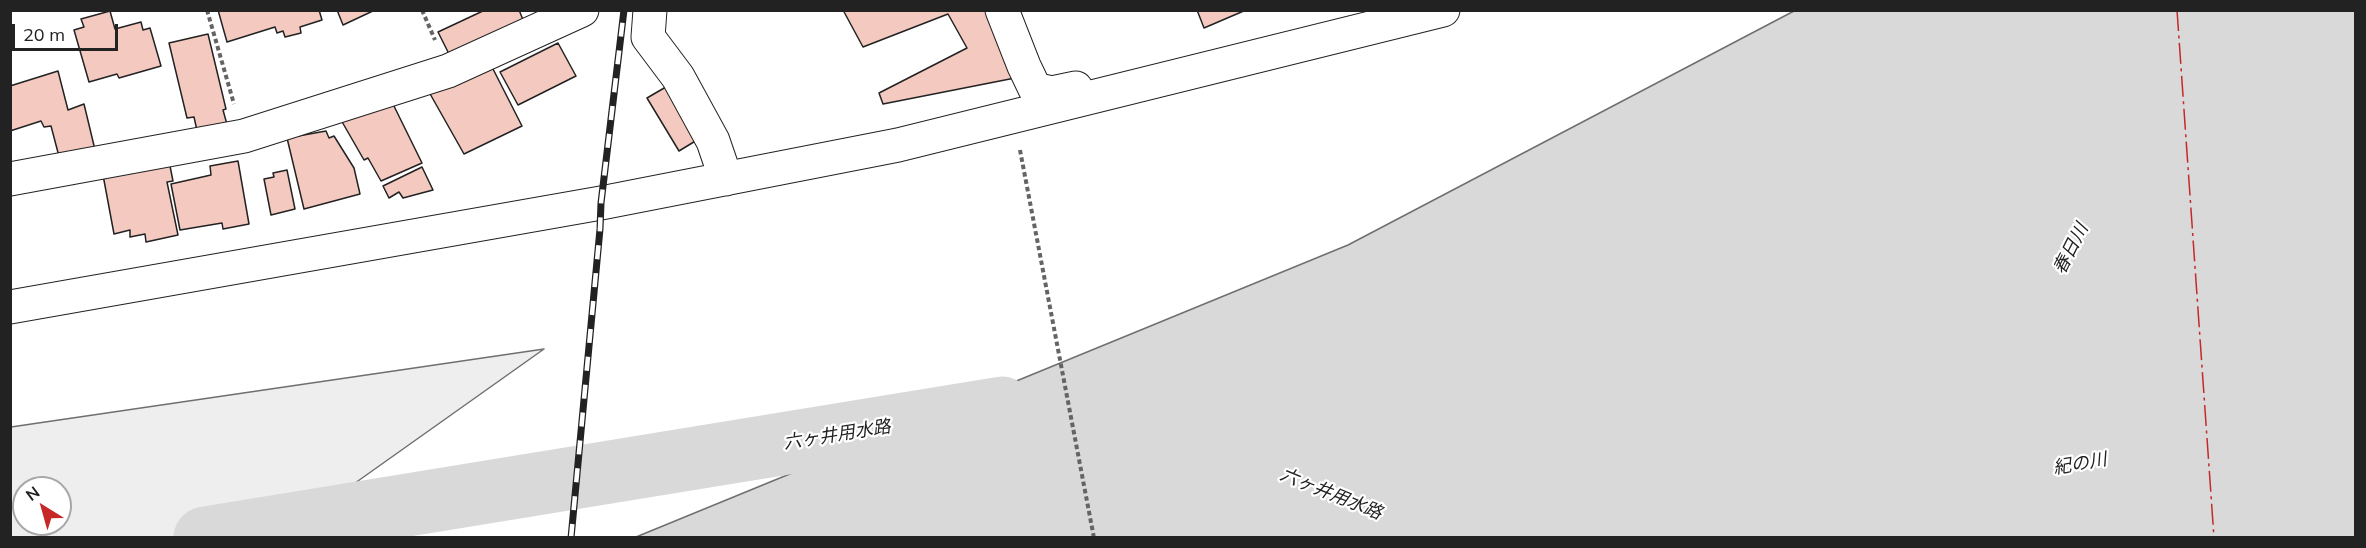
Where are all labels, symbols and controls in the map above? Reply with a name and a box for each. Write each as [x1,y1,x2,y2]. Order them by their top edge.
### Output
scale bar [15,12,122,50]
text: 20 m [23,23,65,46]
water label: 春日川 [2049,220,2093,278]
water label: 六ヶ井用水路 [782,416,892,454]
water label: 紀の川 [2052,449,2108,479]
water label: 六ヶ井用水路 [1277,464,1385,524]
north arrow [12,476,72,536]
text: N [22,482,43,505]

